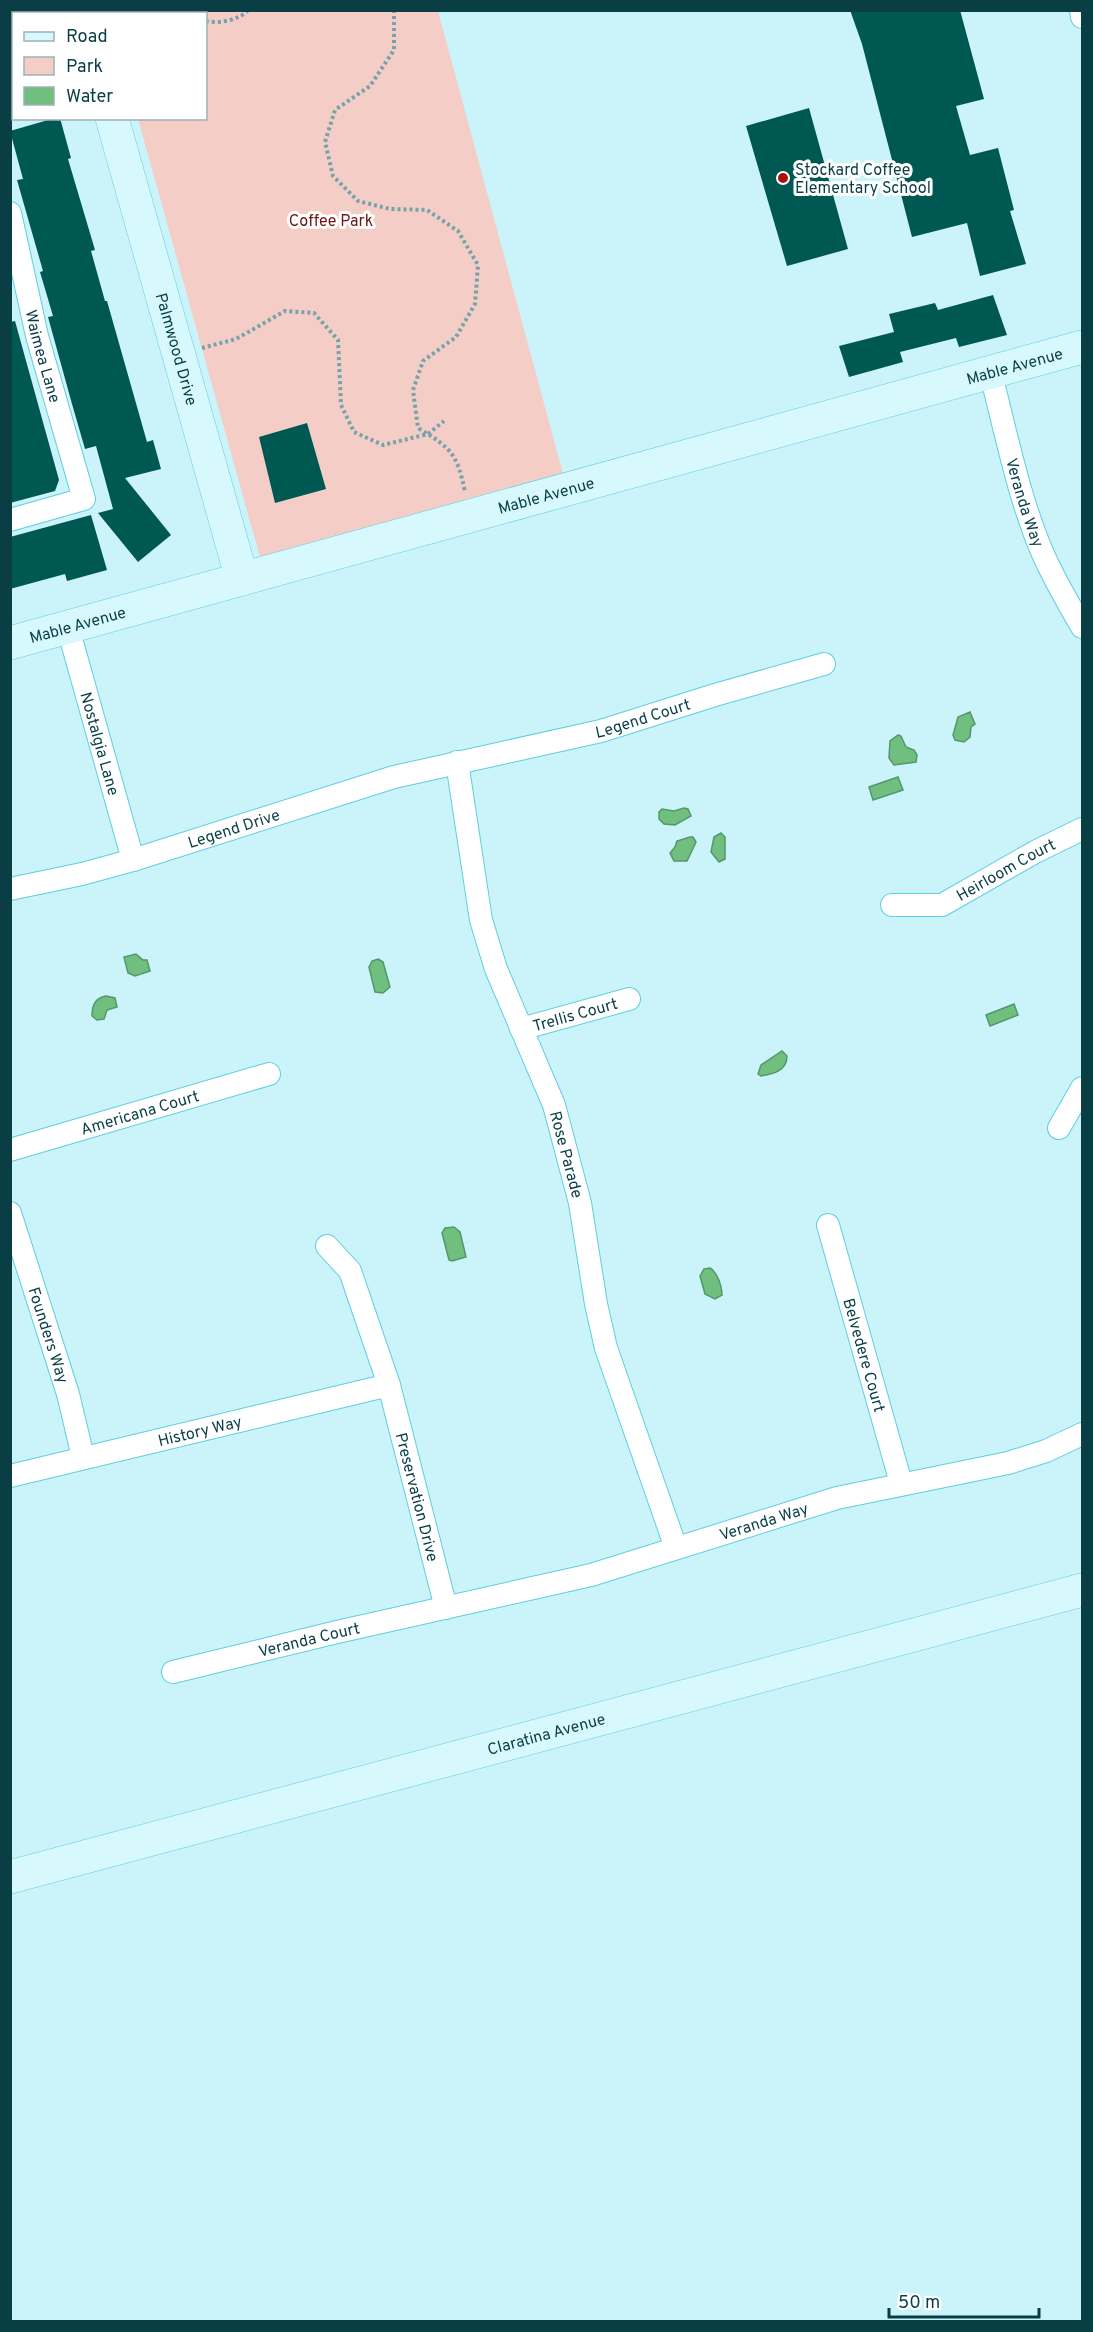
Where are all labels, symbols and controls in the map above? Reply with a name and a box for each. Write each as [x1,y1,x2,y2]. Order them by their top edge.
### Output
legend [12,12,207,120]
text: Road [66,26,108,49]
text: Park [66,56,103,79]
text: Water [66,86,113,109]
place label: Stockard Coffee Elementary School [795,161,931,199]
marker: Stockard Coffee Elementary School [776,171,790,185]
park label: Coffee Park [289,212,373,232]
street label: Palmwood Drive [150,291,201,408]
street label: Waimea Lane [20,308,64,405]
street label: Mable Avenue [964,345,1065,390]
street label: Veranda Way [1000,456,1047,551]
street label: Mable Avenue [496,474,597,520]
street label: Mable Avenue [27,603,129,649]
street label: Nostalgia Lane [74,690,122,798]
street label: Legend Court [594,695,693,744]
street label: Legend Drive [186,806,283,854]
street label: Heirloom Court [953,835,1059,907]
street label: Trellis Court [531,995,620,1037]
street label: Americana Court [79,1087,202,1141]
street label: Rose Parade [544,1109,586,1201]
street label: Founders Way [22,1285,72,1386]
street label: Belvedere Court [837,1296,888,1415]
street label: History Way [156,1413,244,1452]
street label: Preservation Drive [390,1431,442,1564]
street label: Veranda Way [717,1500,811,1546]
street label: Veranda Court [257,1619,362,1663]
street label: Claratina Avenue [485,1710,608,1761]
scale bar [889,2281,1039,2319]
text: 50 m [898,2292,940,2315]

